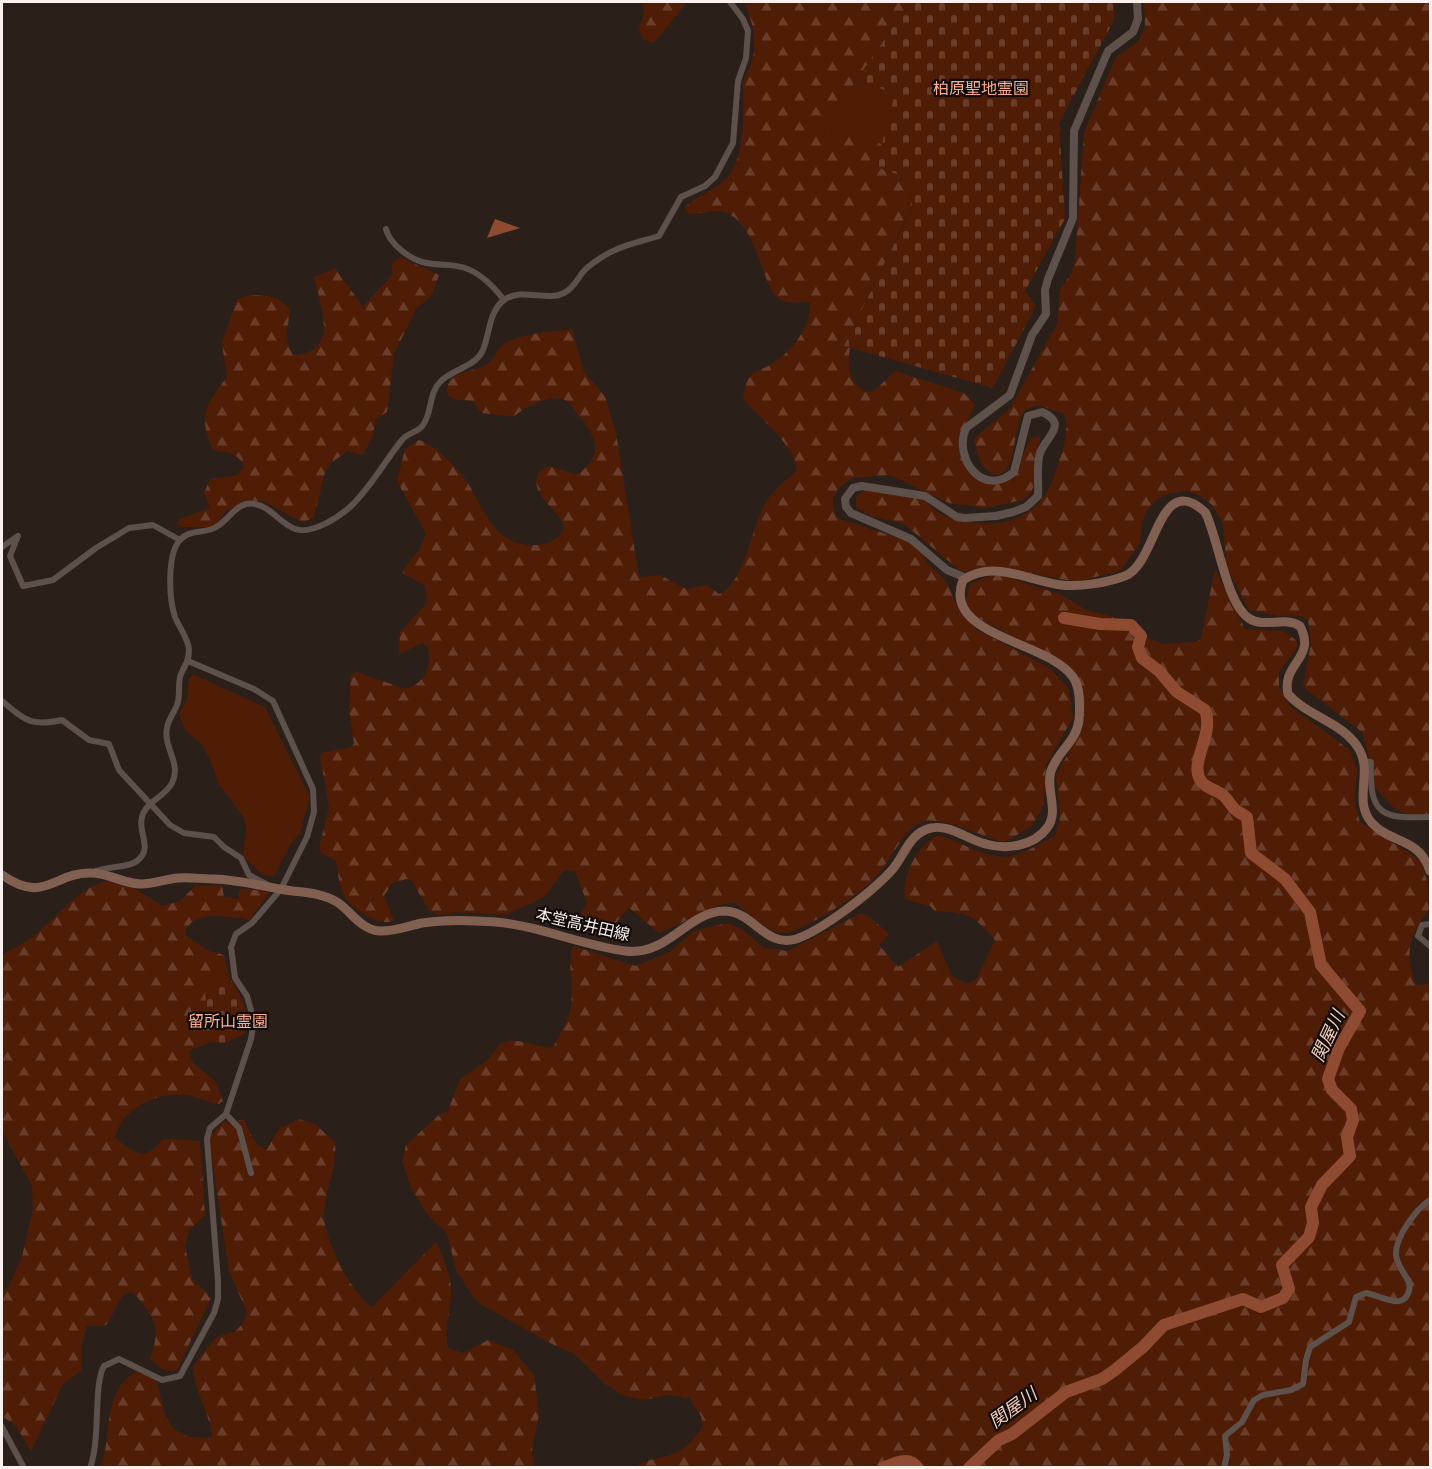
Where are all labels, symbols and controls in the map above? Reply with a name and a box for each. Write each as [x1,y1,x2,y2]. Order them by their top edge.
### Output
park label: 柏原聖地霊園 [933,77,1029,99]
street label: 本堂高井田線 [534,902,632,946]
water label: 関屋川 [1305,1004,1350,1065]
park label: 留所山霊園 [188,1010,268,1032]
water label: 関屋川 [984,1380,1043,1433]

